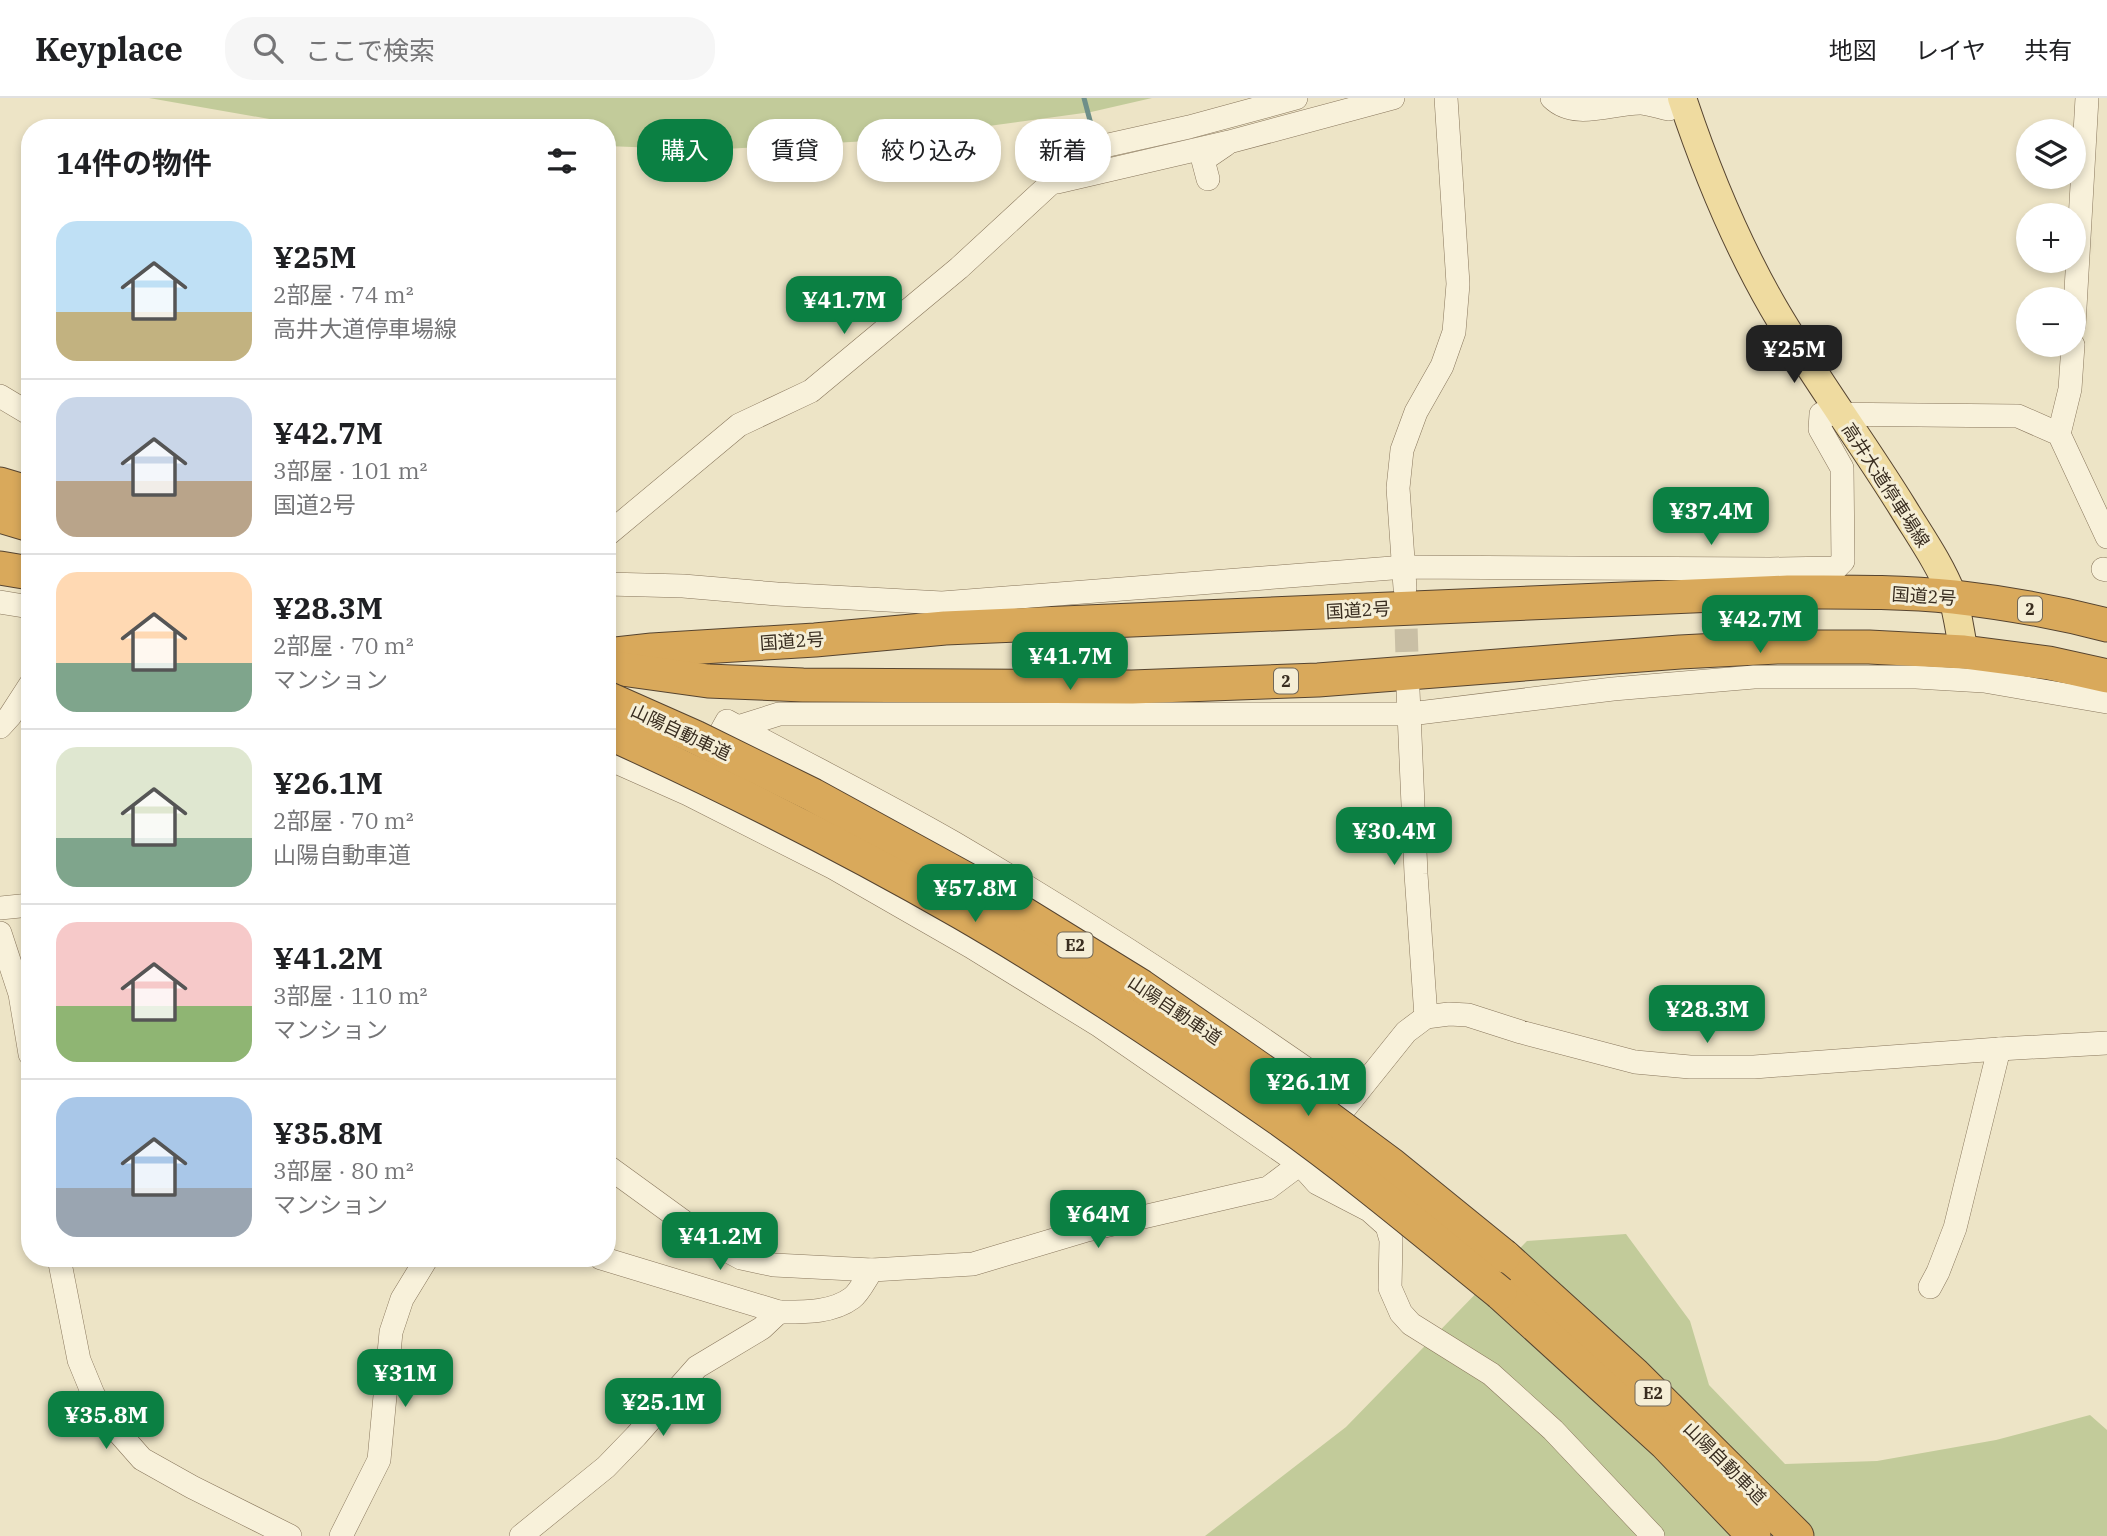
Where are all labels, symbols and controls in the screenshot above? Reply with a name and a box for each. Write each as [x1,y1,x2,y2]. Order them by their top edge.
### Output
search box [225,17,715,80]
text: Keyplace [35,27,183,70]
icon: search [249,29,287,67]
text: ここで検索 [305,33,435,67]
text: 地図 [1829,34,1877,66]
text: レイヤ [1915,34,1986,66]
text: 共有 [2024,34,2072,66]
chip: 購入 [637,119,733,182]
chip: 賃貸 [747,119,843,182]
chip: 絞り込み [857,119,1001,182]
chip: 新着 [1015,119,1111,182]
map controls [2016,119,2086,357]
button: layers [2016,119,2086,189]
icon: filters [543,142,581,180]
text: 14件の物件 [56,143,212,182]
button: + [2016,203,2086,273]
text: ¥25M [273,237,356,276]
icon: home [112,249,196,333]
pin: ¥41.7M [787,276,901,336]
text: 2部屋 · 74 m² [273,279,414,309]
text: ¥41.7M [802,284,886,314]
button: − [2016,287,2086,357]
text: 高井大道停車場線 [273,313,457,343]
pin: ¥25M [1753,326,1835,385]
text: ¥25M [1762,333,1826,363]
text: ¥42.7M [273,413,383,452]
street label: 高井大道停車場線 [1837,418,1935,552]
icon: home [112,425,196,509]
text: 3部屋 · 101 m² [273,455,428,485]
pin: ¥37.4M [1654,488,1768,547]
text: 国道2号 [273,489,356,519]
text: ¥37.4M [1669,495,1753,525]
street label: 国道2号 [1891,582,1957,610]
text: ¥28.3M [273,588,383,627]
pin: ¥42.7M [1703,596,1817,655]
road number: 2 [2018,596,2042,622]
street label: 国道2号 [1325,597,1391,623]
icon: home [112,600,196,684]
text: ¥42.7M [1718,603,1802,633]
street label: 国道2号 [759,627,825,655]
text: 2部屋 · 70 m² [273,630,414,660]
pin: ¥41.7M [1013,632,1127,692]
text: ¥41.7M [1028,640,1112,670]
text: マンション [273,664,388,694]
road number: 2 [1274,668,1298,694]
street label: 山陽自動車道 [627,699,735,765]
text: ¥26.1M [273,763,383,802]
icon: home [112,775,196,859]
text: 2部屋 · 70 m² [273,805,414,835]
pin: ¥30.4M [1337,808,1451,867]
text: ¥30.4M [1352,815,1436,845]
text: 山陽自動車道 [273,839,411,869]
pin: ¥57.8M [918,864,1032,924]
text: ¥57.8M [933,872,1017,902]
road number: E2 [1058,932,1092,958]
text: ¥41.2M [273,938,383,977]
icon: home [112,950,196,1034]
street label: 山陽自動車道 [1124,970,1226,1050]
text: 3部屋 · 110 m² [273,980,428,1010]
pin: ¥28.3M [1650,986,1764,1045]
text: ¥28.3M [1665,993,1749,1023]
text: マンション [273,1014,388,1044]
pin: ¥26.1M [1251,1058,1365,1118]
text: ¥26.1M [1266,1066,1350,1096]
text: ¥35.8M [273,1113,383,1152]
icon: home [112,1125,196,1209]
text: 3部屋 · 80 m² [273,1155,414,1185]
text: マンション [273,1189,388,1219]
pin: ¥64M [1057,1190,1139,1250]
text: ¥64M [1066,1198,1130,1228]
pin: ¥41.2M [663,1212,777,1272]
text: ¥41.2M [678,1220,762,1250]
pin: ¥31M [364,1350,446,1409]
text: ¥31M [373,1357,437,1387]
pin: ¥25.1M [606,1378,720,1438]
road number: E2 [1636,1380,1670,1406]
text: ¥25.1M [621,1386,705,1416]
pin: ¥35.8M [49,1392,163,1451]
text: ¥35.8M [64,1399,148,1429]
street label: 山陽自動車道 [1679,1417,1771,1509]

